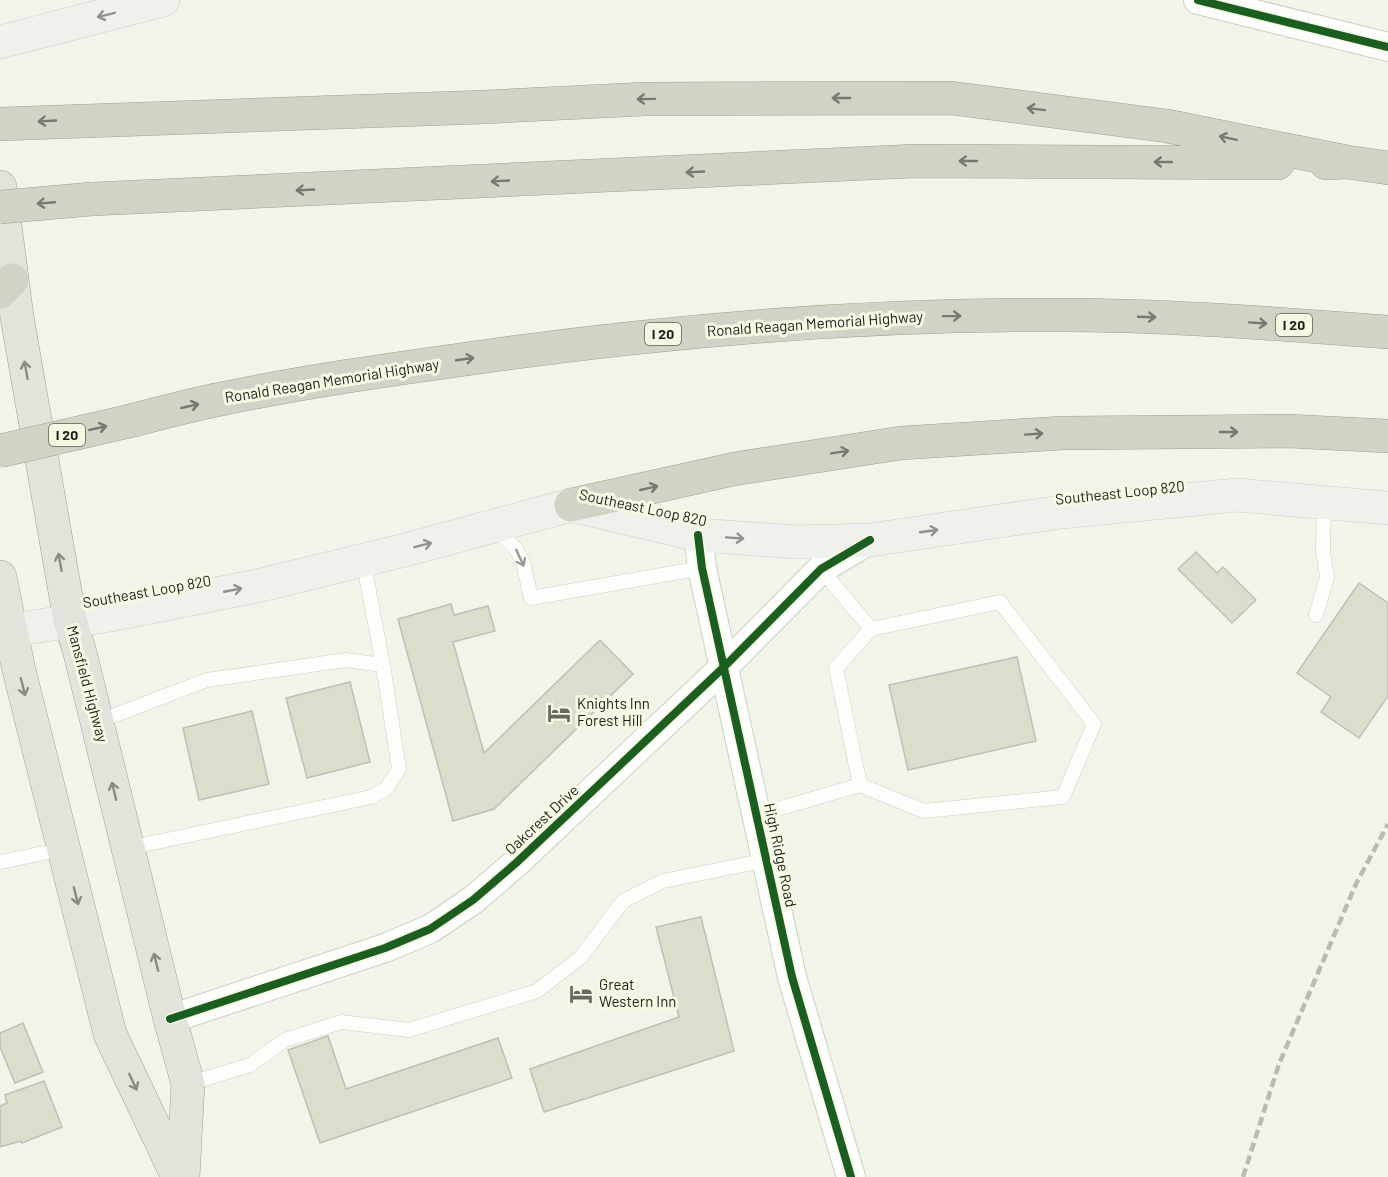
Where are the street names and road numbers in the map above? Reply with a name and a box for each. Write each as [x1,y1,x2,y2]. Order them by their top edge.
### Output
street label: Ronald Reagan Memorial Highway [706,306,924,340]
road number: I 20 [1276,314,1312,336]
road number: I 20 [645,323,681,345]
street label: Ronald Reagan Memorial Highway [223,354,440,406]
road number: I 20 [49,424,85,446]
street label: Southeast Loop 820 [1054,476,1186,508]
street label: Southeast Loop 820 [578,485,709,529]
street label: Southeast Loop 820 [81,571,212,611]
street label: Mansfield Highway [64,623,112,744]
street label: Oakcrest Drive [501,781,582,858]
street label: High Ridge Road [761,801,801,909]

